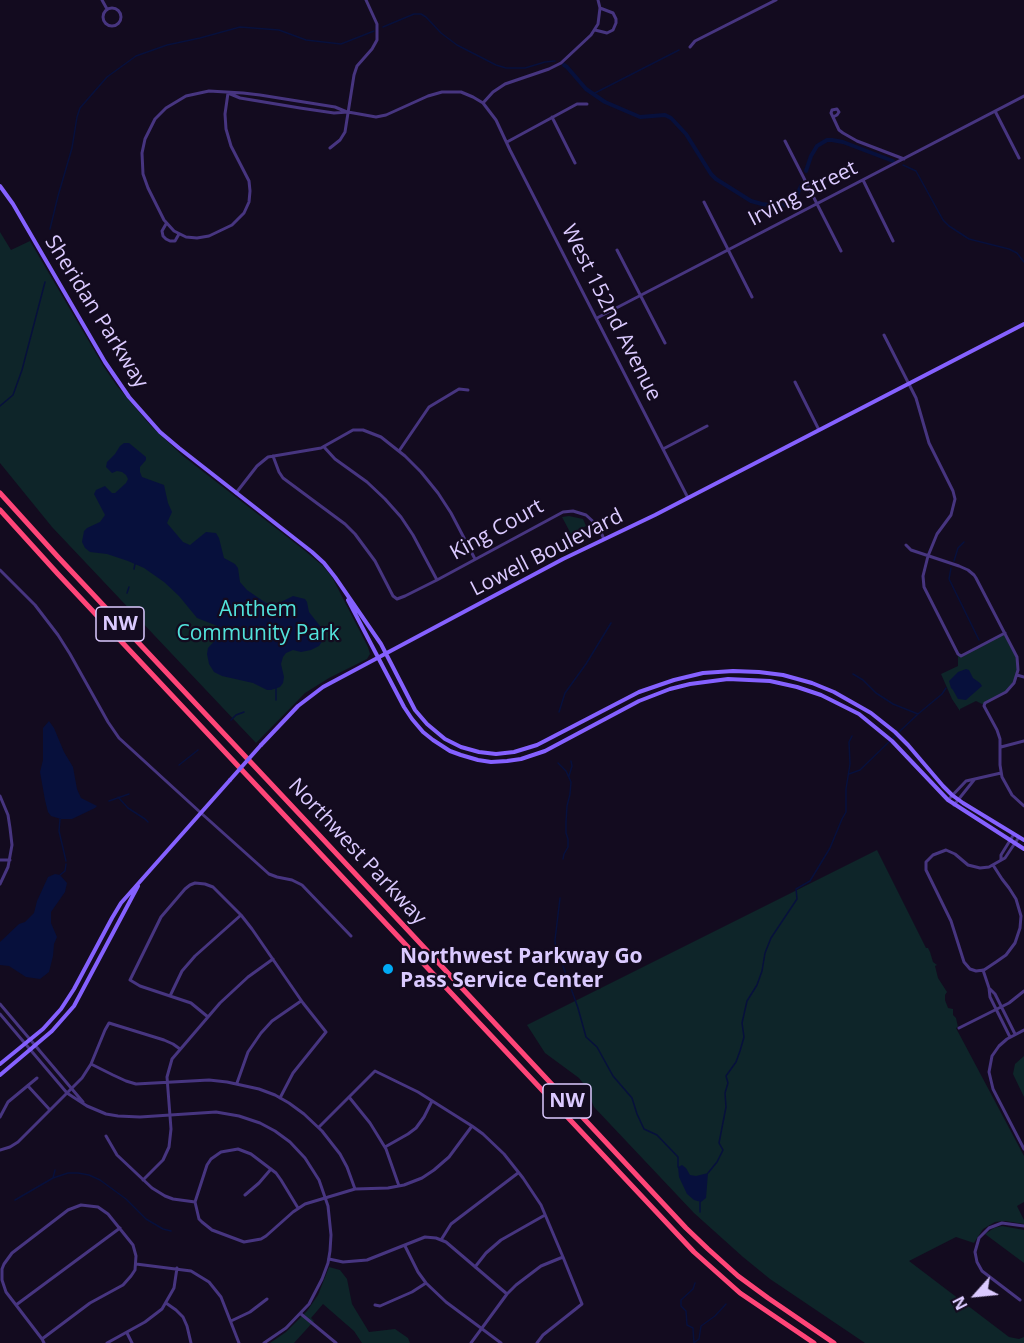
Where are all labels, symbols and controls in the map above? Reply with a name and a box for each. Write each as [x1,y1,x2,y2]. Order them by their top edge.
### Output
street label: Irving Street [744,156,862,232]
street label: West 152nd Avenue [556,221,666,405]
street label: Sheridan Parkway [39,231,153,393]
street label: King Court [446,494,548,566]
street label: Lowell Boulevard [467,504,627,602]
park label: Anthem Community Park [176,597,340,647]
road number: NW [96,607,144,641]
street label: Northwest Parkway [283,774,431,930]
place label: Northwest Parkway Go Pass Service Center [400,944,643,994]
marker: Northwest Parkway Go Pass Service Center [381,962,395,976]
road number: NW [543,1084,591,1118]
north arrow [946,1265,1006,1325]
text: N [947,1292,973,1314]

